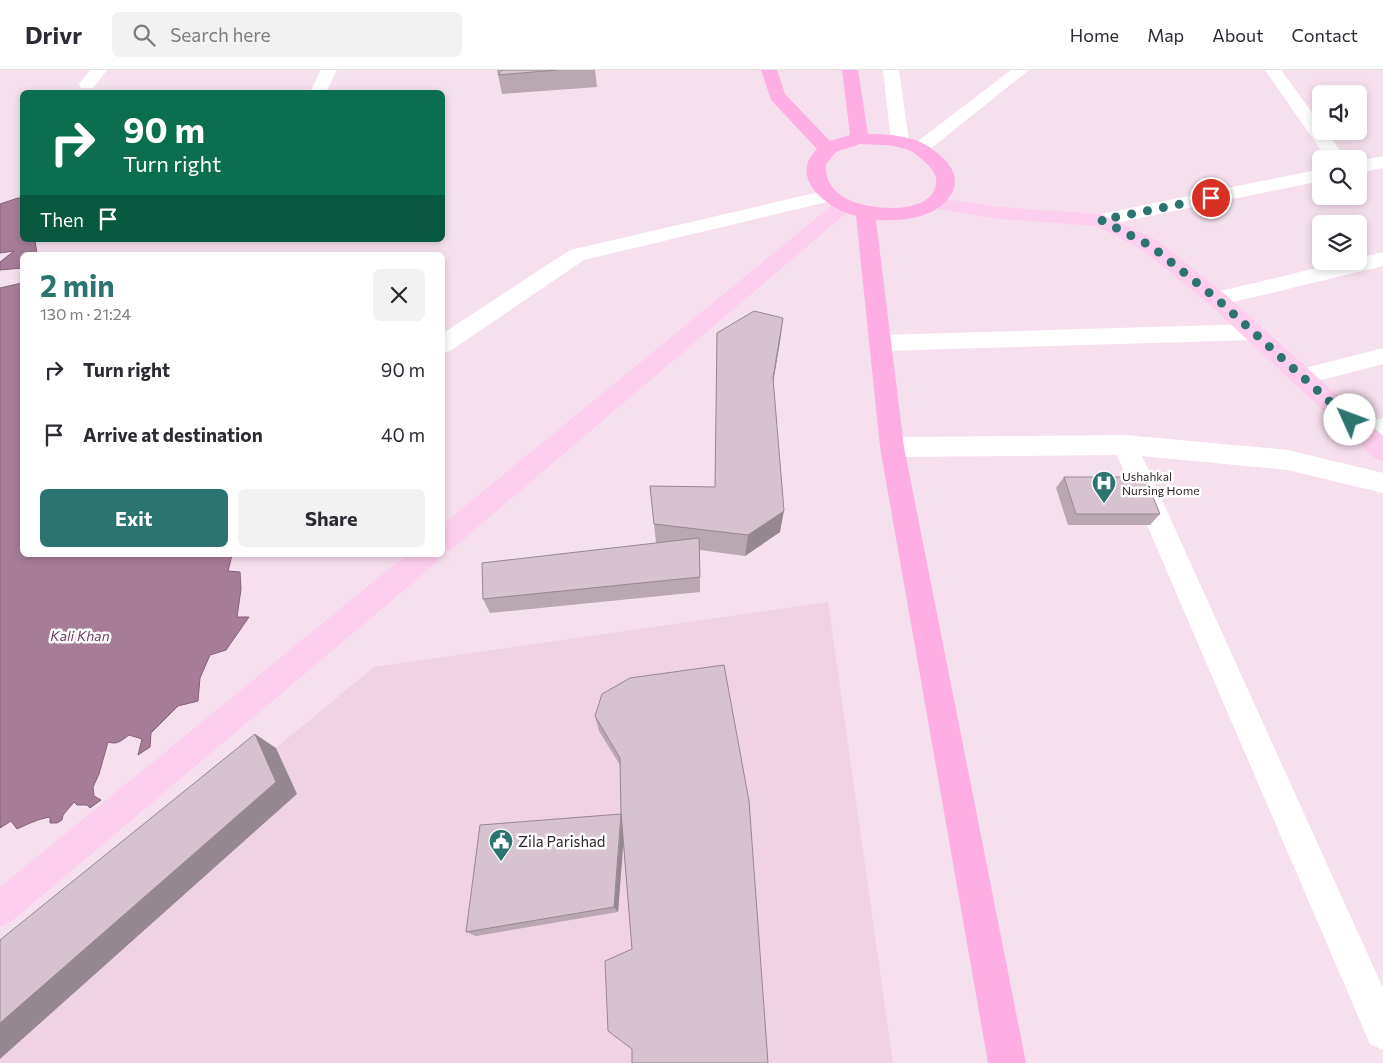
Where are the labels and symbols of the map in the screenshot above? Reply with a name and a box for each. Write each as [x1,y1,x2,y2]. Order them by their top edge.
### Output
pin [1190,177,1232,219]
position arrow [1323,393,1375,445]
place label: Ushahkal Nursing Home [1122,469,1200,497]
hospital icon: Ushahkal Nursing Home [1091,470,1117,504]
water label: Kali Khan [50,627,110,644]
public building icon: Zila Parishad [488,828,514,862]
place label: Zila Parishad [518,832,606,850]

